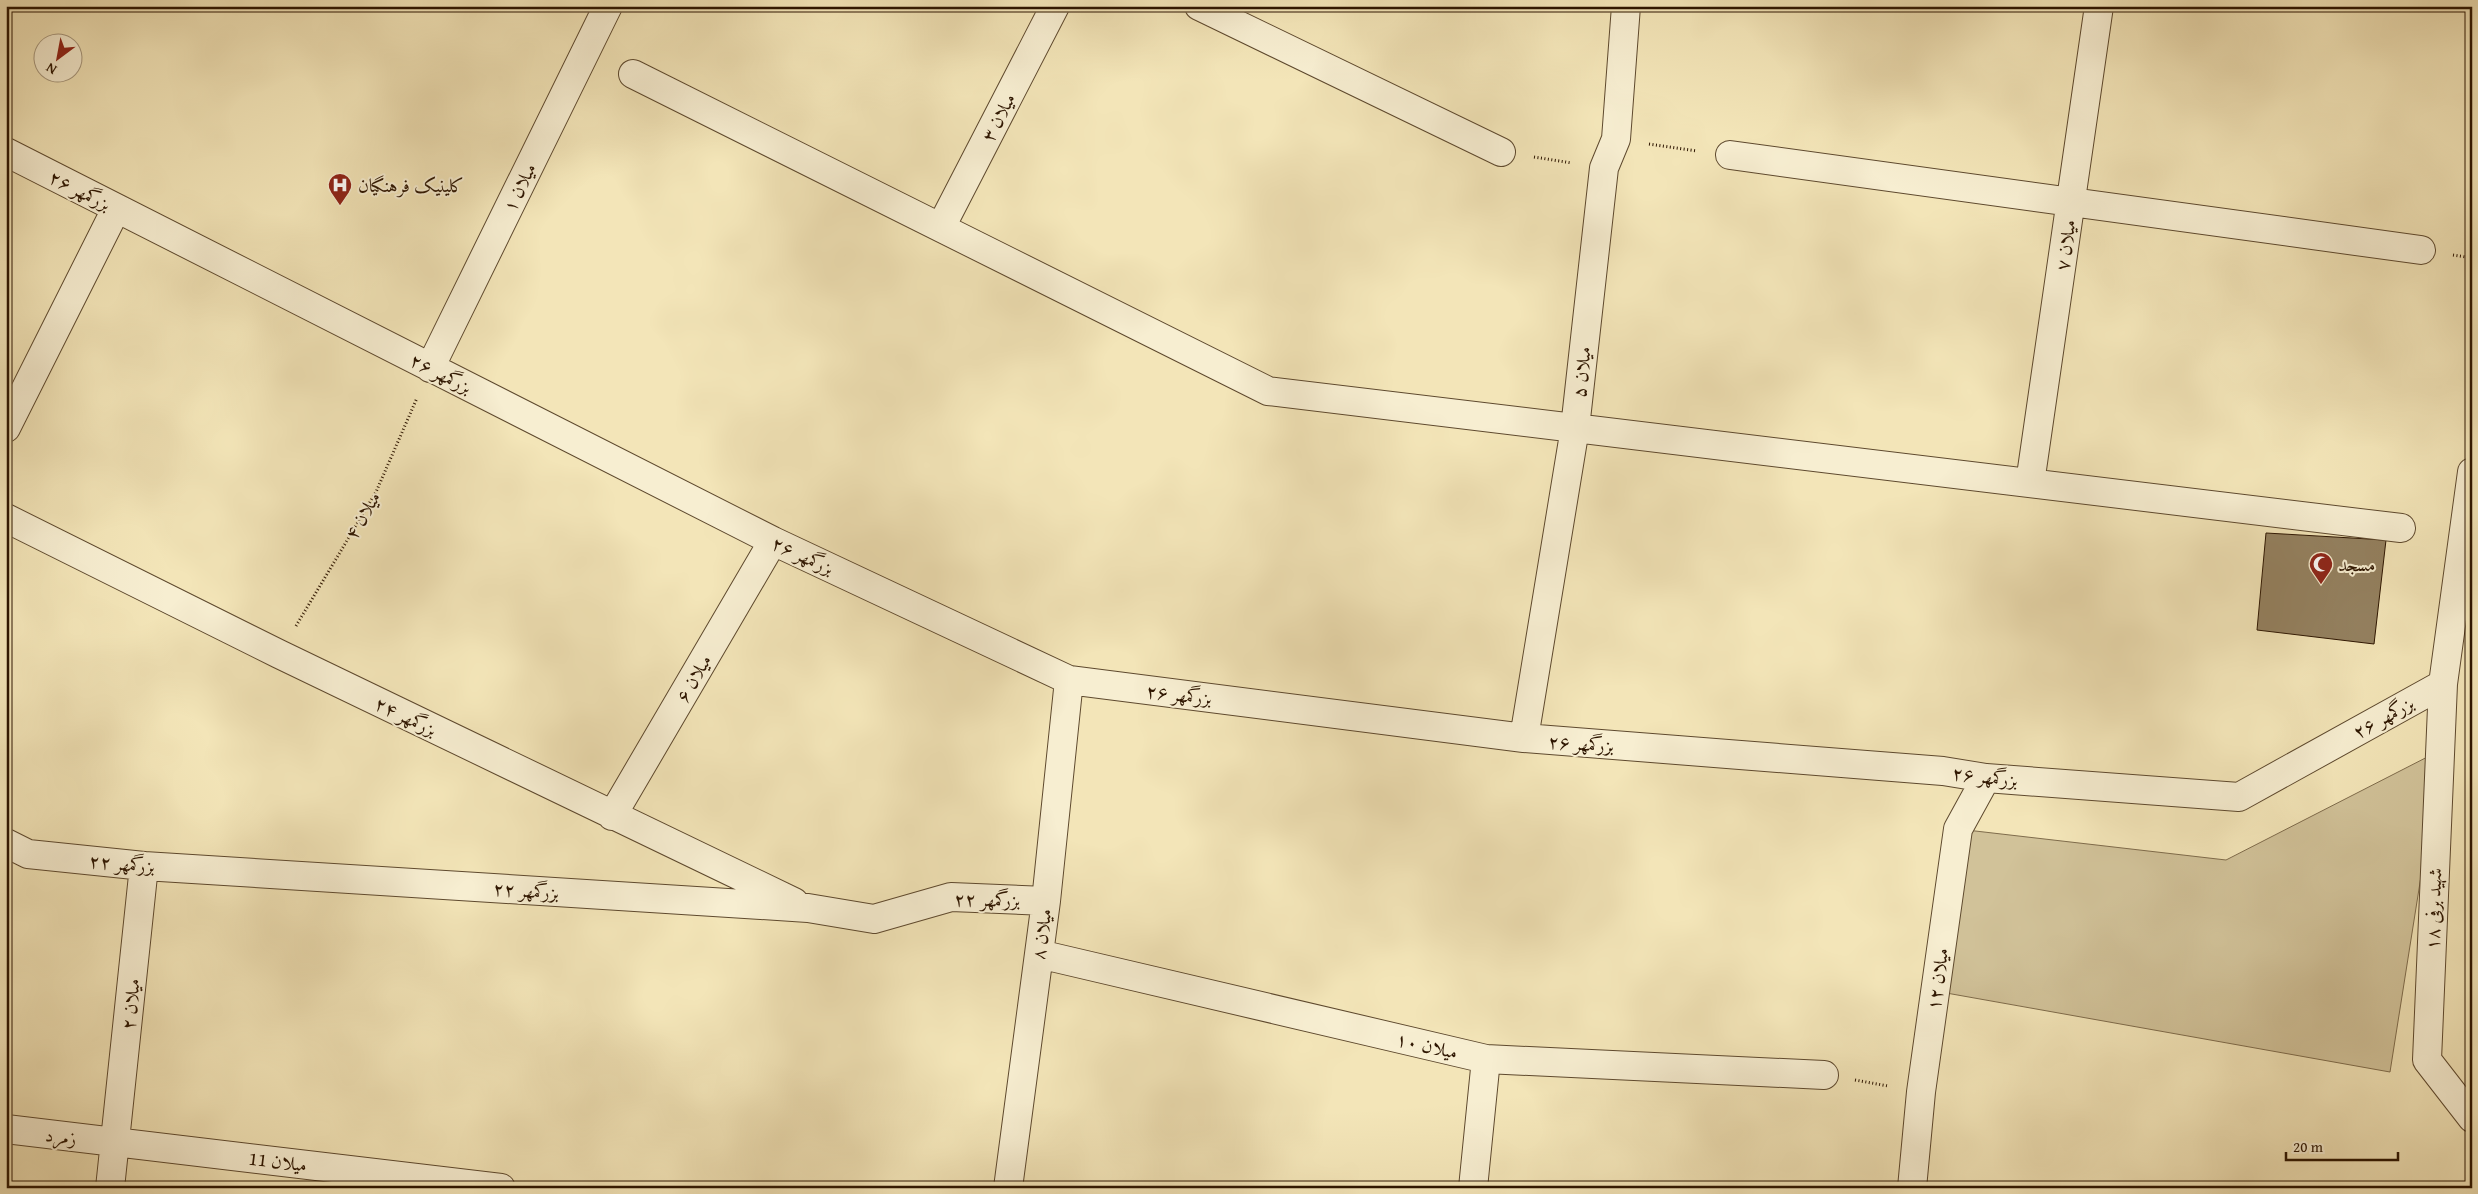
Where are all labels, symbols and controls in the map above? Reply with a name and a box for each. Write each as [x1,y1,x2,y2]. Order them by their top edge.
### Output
north arrow [32,32,82,82]
text: N [41,58,60,80]
street label: میلان ۳ [974,88,1022,146]
street label: میلان ۱ [495,158,543,216]
street label: بزرگمهر ۲۶ [44,163,116,218]
place label: کلینیک فرهنگیان [358,171,464,199]
hospital icon: کلینیک فرهنگیان [327,172,353,206]
street label: میلان ۷ [2048,218,2082,272]
street label: میلان ۵ [1564,345,1598,399]
street label: بزرگمهر ۲۶ [405,346,477,401]
street label: میلان ۴ [337,486,387,544]
street label: بزرگمهر ۲۶ [767,528,839,582]
place label: مسجد [2338,550,2375,578]
mosque icon: مسجد [2308,551,2334,585]
street label: میلان ۶ [668,649,718,707]
street label: بزرگمهر ۲۶ [1145,676,1214,712]
street label: بزرگمهر ۲۶ [2347,688,2419,745]
street label: بزرگمهر ۲۴ [370,689,442,743]
street label: بزرگمهر ۲۶ [1547,727,1615,759]
street label: بزرگمهر ۲۶ [1951,758,2020,794]
street label: بزرگمهر ۲۲ [88,846,157,880]
street label: شهید برفی ۱۸ [2418,868,2448,950]
street label: بزرگمهر ۲۲ [492,874,560,906]
street label: بزرگمهر ۲۲ [954,884,1021,914]
street label: میلان ۸ [1024,907,1058,961]
street label: میلان ۱۲ [1919,946,1955,1012]
street label: میلان ۲ [113,977,147,1031]
street label: میلان ۱۰ [1393,1024,1461,1066]
street label: زمرد [44,1120,78,1152]
scale bar [2286,1129,2398,1161]
text: 20 m [2293,1136,2324,1157]
street label: میلان 11 [247,1144,309,1178]

